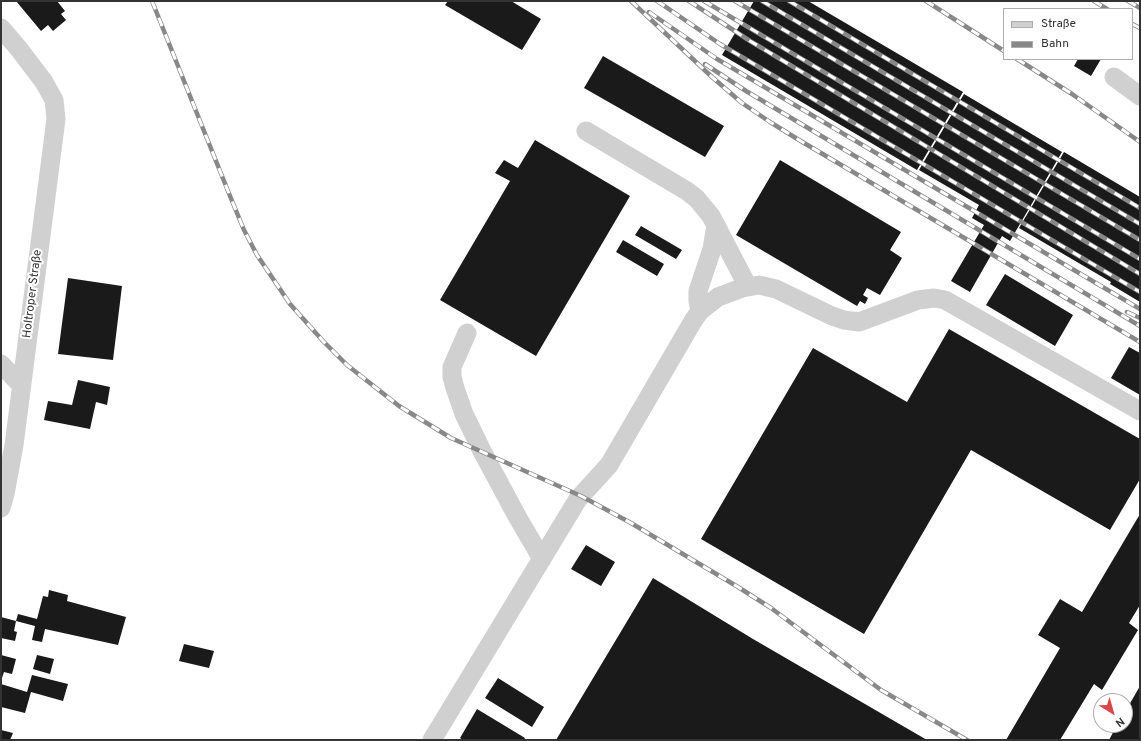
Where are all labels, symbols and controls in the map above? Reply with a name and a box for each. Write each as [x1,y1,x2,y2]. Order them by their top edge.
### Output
legend [1003,8,1133,60]
text: Straße [1041,16,1076,32]
text: Bahn [1041,36,1069,52]
street label: Holtroper Straße [20,249,46,339]
north arrow [1093,693,1133,733]
text: N [1112,714,1127,730]

